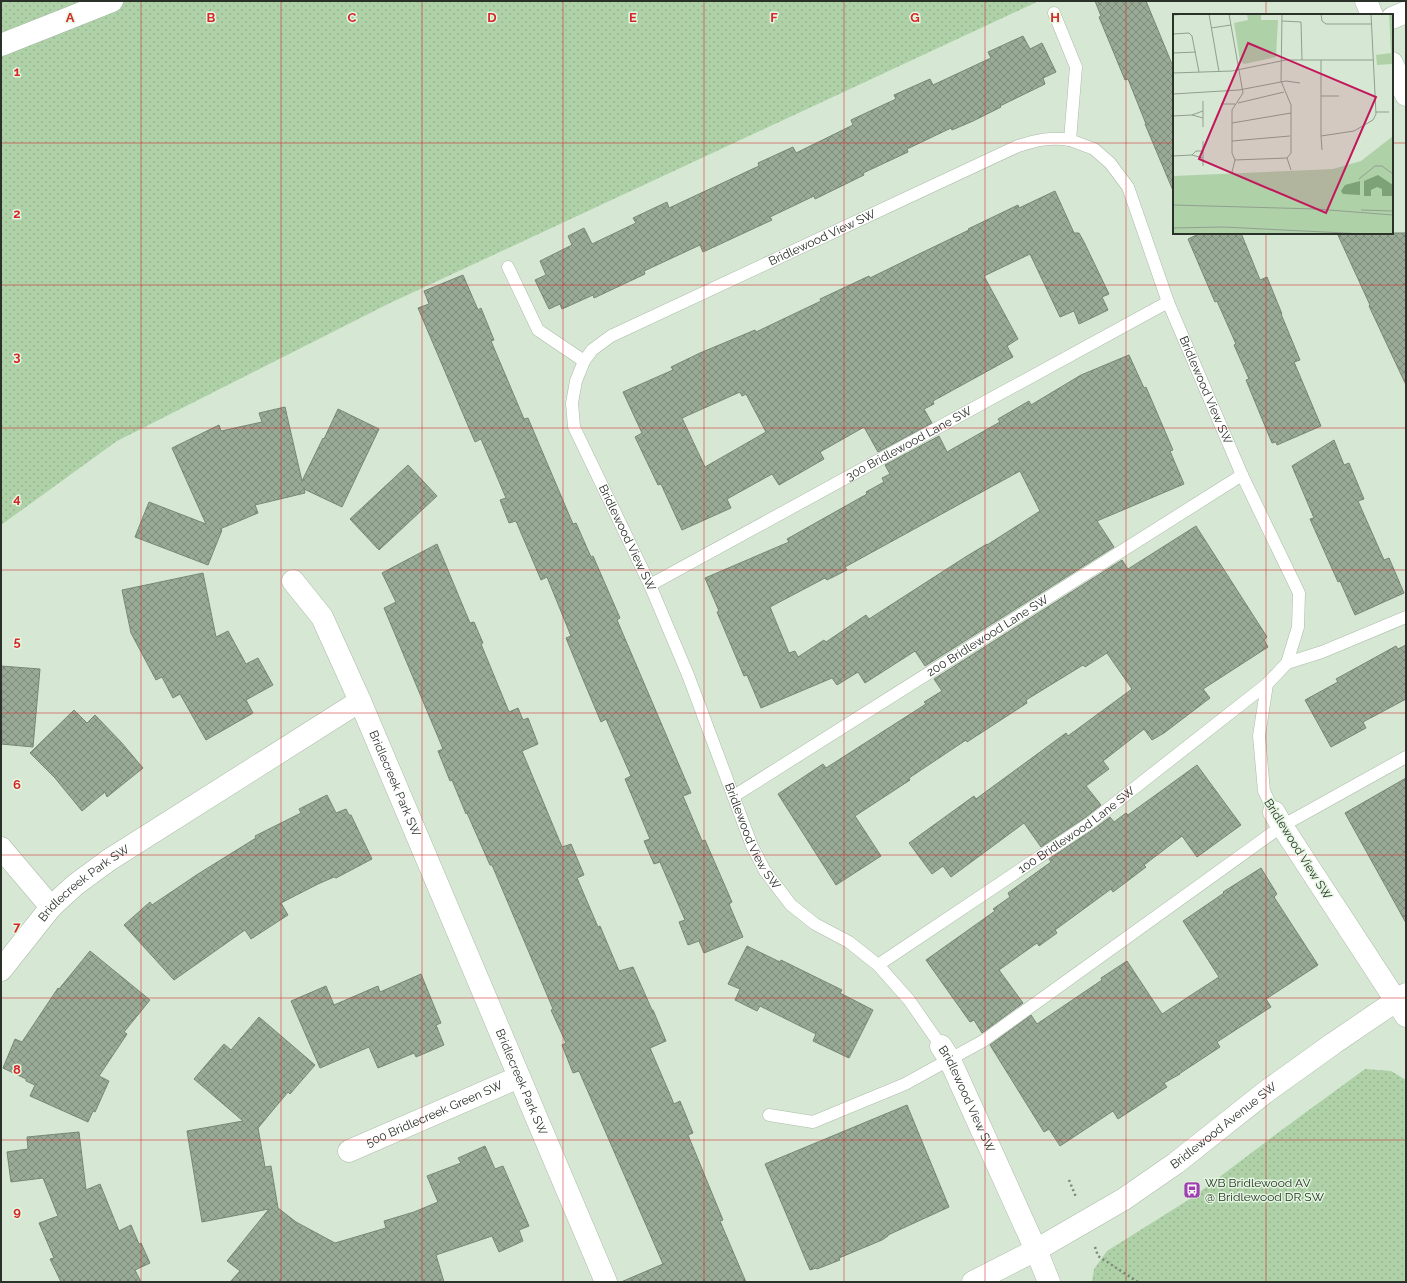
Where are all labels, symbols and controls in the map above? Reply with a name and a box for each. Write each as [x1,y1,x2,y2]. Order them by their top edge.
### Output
text: A [66,10,75,25]
text: B [207,10,216,25]
text: C [348,10,357,25]
text: D [487,10,497,25]
text: E [629,10,637,25]
text: F [770,10,778,25]
text: G [910,10,920,25]
text: H [1050,10,1060,25]
inset map [1173,14,1393,234]
text: 1 [14,64,21,79]
text: 2 [13,206,21,221]
street label: Bridlewood View SW [766,206,878,268]
street label: Bridlewood View SW [1176,334,1235,447]
text: 3 [13,349,21,364]
street label: 300 Bridlewood Lane SW [844,403,975,484]
street label: Bridlewood View SW [596,482,659,593]
text: 4 [13,491,21,506]
street label: 200 Bridlewood Lane SW [924,592,1051,679]
text: 5 [13,634,21,649]
street label: Bridlecreek Park SW [366,728,424,839]
text: 6 [13,777,21,792]
street label: Bridlewood View SW [722,781,784,892]
street label: 100 Bridlewood Lane SW [1015,783,1138,876]
street label: Bridlewood View SW [1261,796,1335,902]
street label: Bridlecreek Park SW [35,842,132,924]
text: 7 [13,919,21,934]
street label: Bridlecreek Park SW [493,1027,550,1138]
street label: Bridlewood View SW [936,1043,998,1155]
text: 8 [13,1062,21,1077]
street label: 500 Bridlecreek Green SW [364,1078,505,1150]
street label: Bridlewood Avenue SW [1168,1079,1280,1172]
place label: WB Bridlewood AV @ Bridlewood DR SW [1205,1176,1324,1204]
bus stop icon: WB Bridlewood AV @ Bridlewood DR SW [1182,1180,1202,1200]
text: 9 [13,1204,21,1219]

